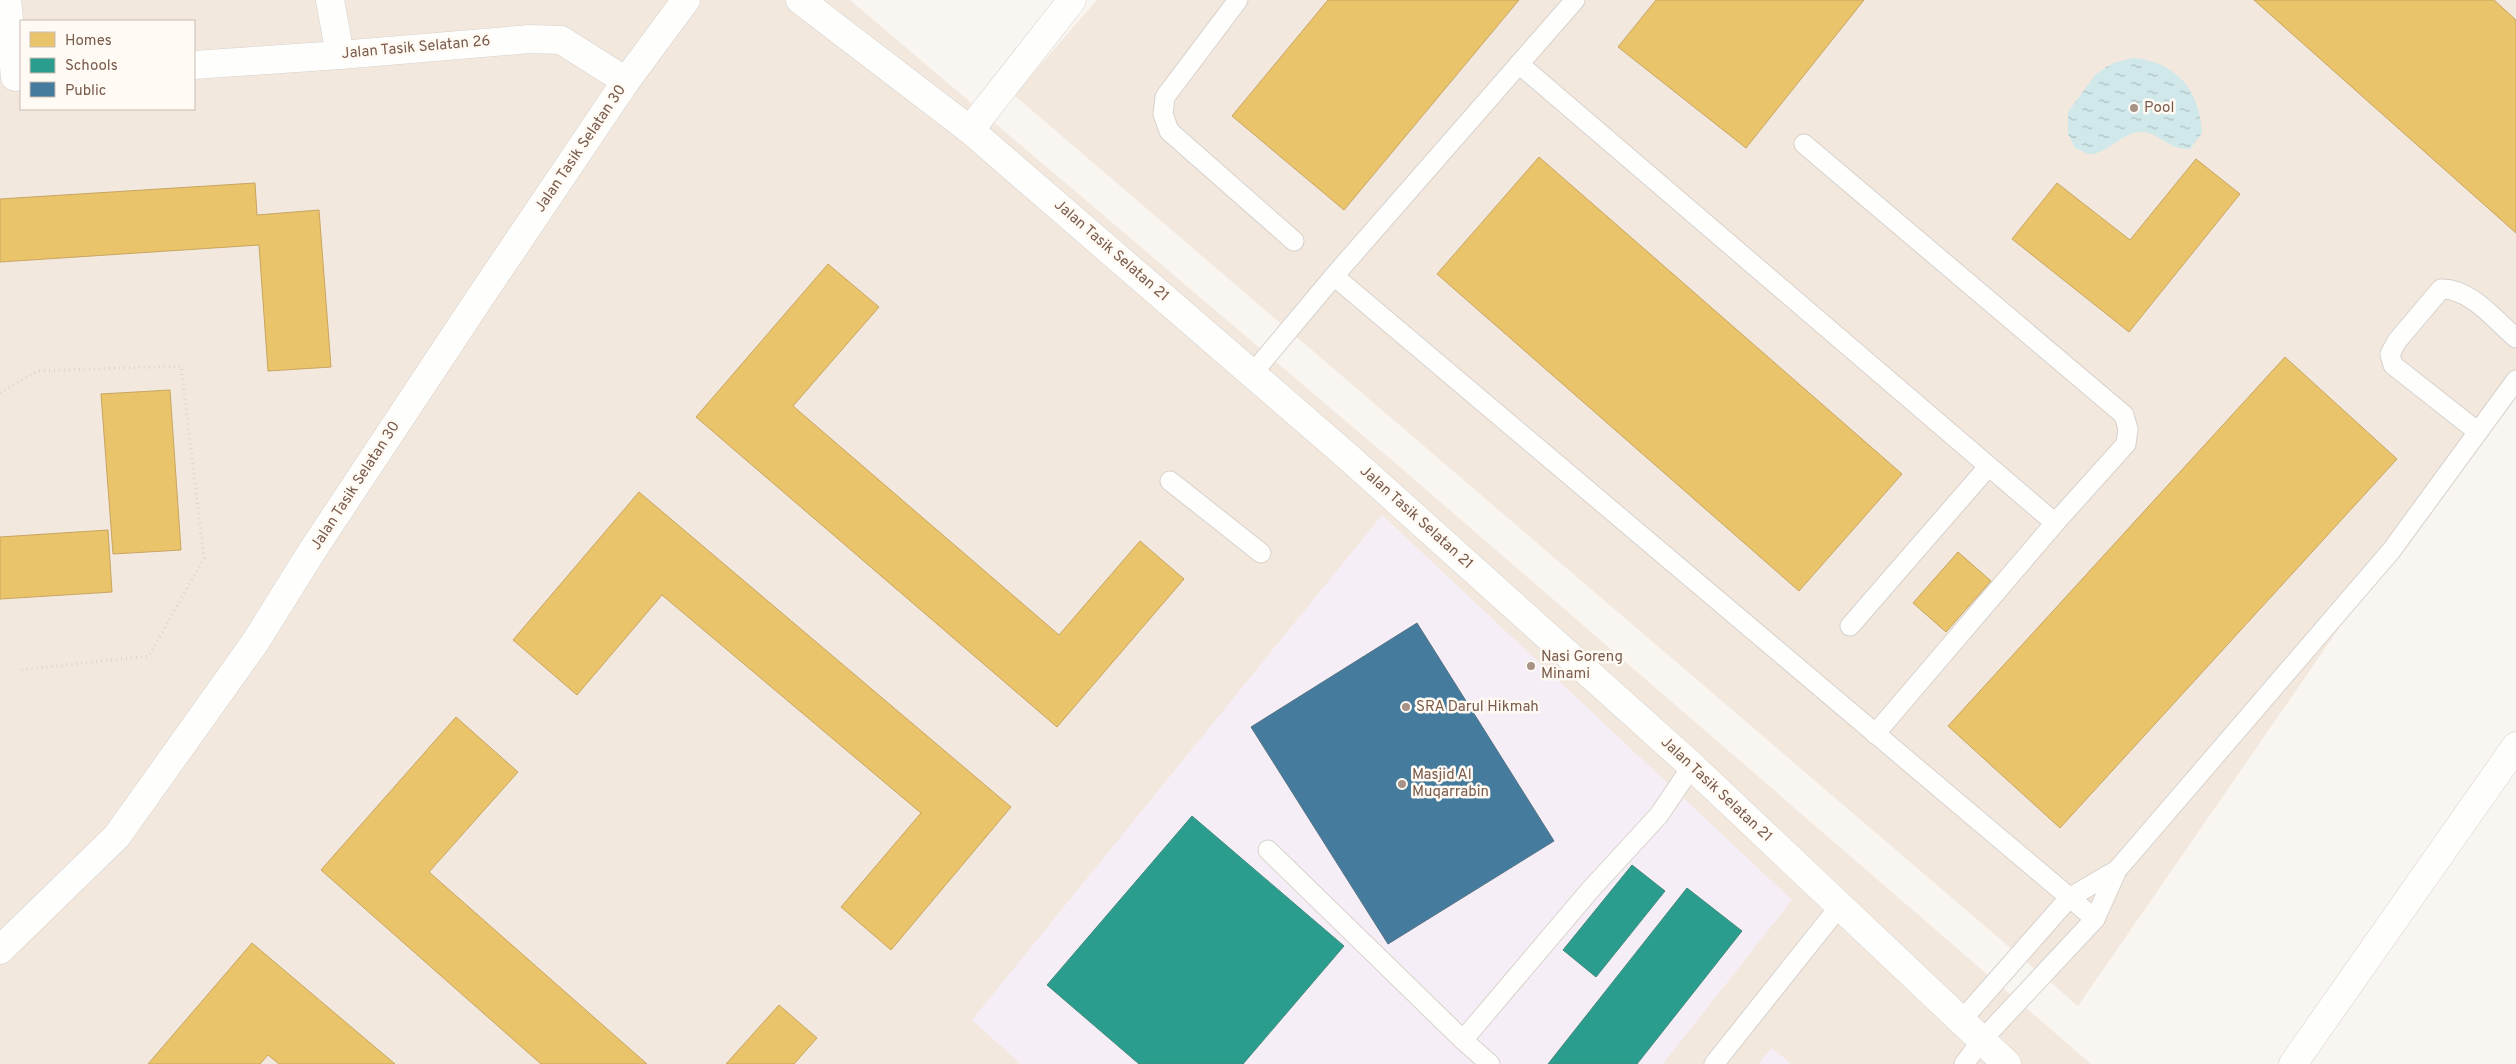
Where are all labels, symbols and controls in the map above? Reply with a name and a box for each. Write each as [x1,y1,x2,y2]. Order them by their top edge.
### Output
legend [20,20,195,110]
text: Homes [65,32,112,51]
street label: Jalan Tasik Selatan 26 [341,32,491,64]
text: Schools [65,57,118,76]
text: Public [65,82,106,101]
street label: Jalan Tasik Selatan 30 [531,82,631,216]
place label: Pool [2144,99,2174,118]
marker: Pool [2128,102,2140,114]
street label: Jalan Tasik Selatan 21 [1050,196,1172,306]
street label: Jalan Tasik Selatan 30 [307,418,405,554]
street label: Jalan Tasik Selatan 21 [1355,462,1477,574]
place label: Nasi Goreng Minami [1541,648,1623,684]
marker: Nasi Goreng Minami [1525,660,1537,672]
place label: SRA Darul Hikmah [1416,698,1539,717]
marker: SRA Darul Hikmah [1400,701,1412,713]
street label: Jalan Tasik Selatan 21 [1656,733,1776,847]
place label: Masjid Al Muqarrabin [1412,766,1489,802]
marker: Masjid Al Muqarrabin [1396,778,1408,790]

